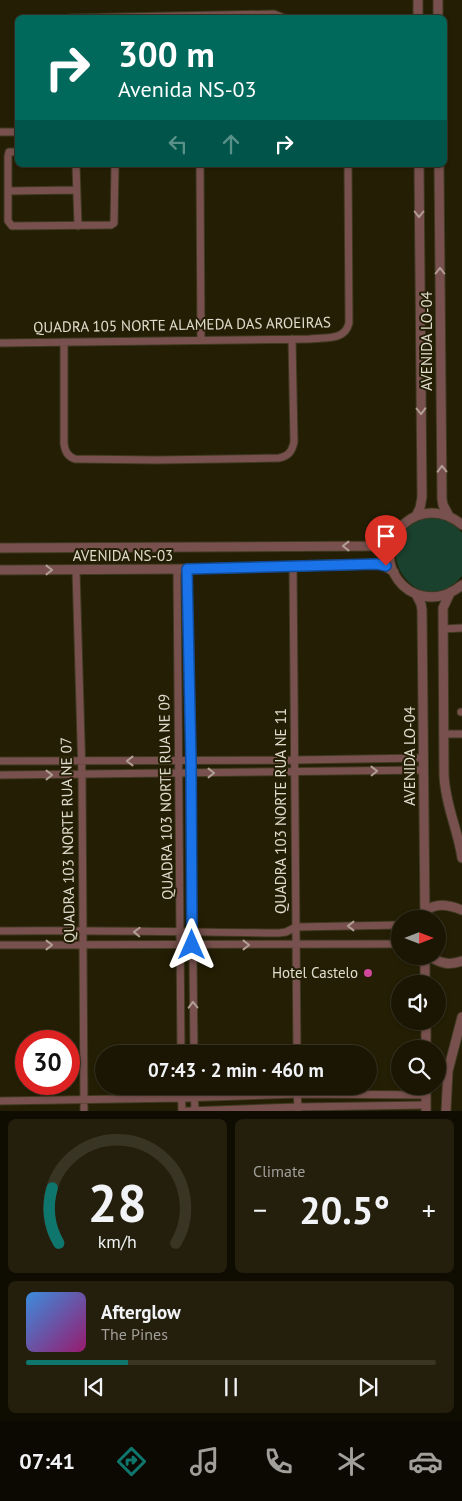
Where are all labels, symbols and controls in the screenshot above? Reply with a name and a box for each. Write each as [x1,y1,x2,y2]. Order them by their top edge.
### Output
text: 300 m [118,31,215,77]
icon: right [35,35,100,100]
text: Avenida NS-03 [118,75,257,103]
icon: left [164,130,192,158]
icon: ahead [217,130,245,158]
icon: right [270,130,298,158]
one-way arrow [414,210,425,218]
one-way arrow [435,267,445,275]
street label: AVENIDA LO-04 [417,291,436,391]
street label: QUADRA 105 NORTE ALAMEDA DAS AROEIRAS [33,312,331,337]
one-way arrow [416,408,426,415]
one-way arrow [436,465,447,473]
pin [365,515,407,566]
icon: arrive [372,522,400,550]
one-way arrow [341,541,349,551]
street label: AVENIDA NS-03 [73,546,173,565]
one-way arrow [45,565,53,575]
street label: QUADRA 103 NORTE RUA NE 09 [154,694,177,900]
street label: AVENIDA LO-04 [400,706,419,806]
street label: QUADRA 103 NORTE RUA NE 11 [271,708,290,914]
street label: QUADRA 103 NORTE RUA NE 07 [56,737,79,943]
one-way arrow [126,756,134,766]
one-way arrow [370,766,378,776]
one-way arrow [208,768,215,778]
one-way arrow [45,770,53,780]
north arrow [391,910,446,965]
map controls [391,910,446,1095]
position arrow [165,918,217,970]
one-way arrow [347,921,355,931]
one-way arrow [133,926,141,937]
one-way arrow [45,940,53,950]
one-way arrow [242,940,250,950]
place label: Hotel Castelo [272,963,358,982]
marker: Hotel Castelo [362,967,374,979]
button: sound [391,975,446,1030]
one-way arrow [188,1001,198,1008]
speed limit sign: 30 [15,1030,80,1095]
button: search [391,1040,446,1095]
text: 07:43 · 2 min · 460 m [148,1058,324,1082]
text: Climate [253,1161,305,1181]
text: 28 [88,1169,147,1236]
text: 20.5° [299,1185,390,1234]
text: − [253,1191,267,1228]
text: + [422,1191,436,1228]
text: km/h [98,1230,137,1253]
text: Afterglow [101,1300,181,1324]
text: The Pines [101,1324,168,1344]
icon: previous [80,1373,108,1401]
icon: pause [217,1373,245,1401]
icon: next [354,1373,382,1401]
icon: directions [114,1444,149,1479]
icon: music [187,1444,222,1479]
icon: phone [261,1444,296,1479]
icon: climate [334,1444,369,1479]
icon: car [408,1444,443,1479]
text: 07:41 [19,1447,75,1475]

